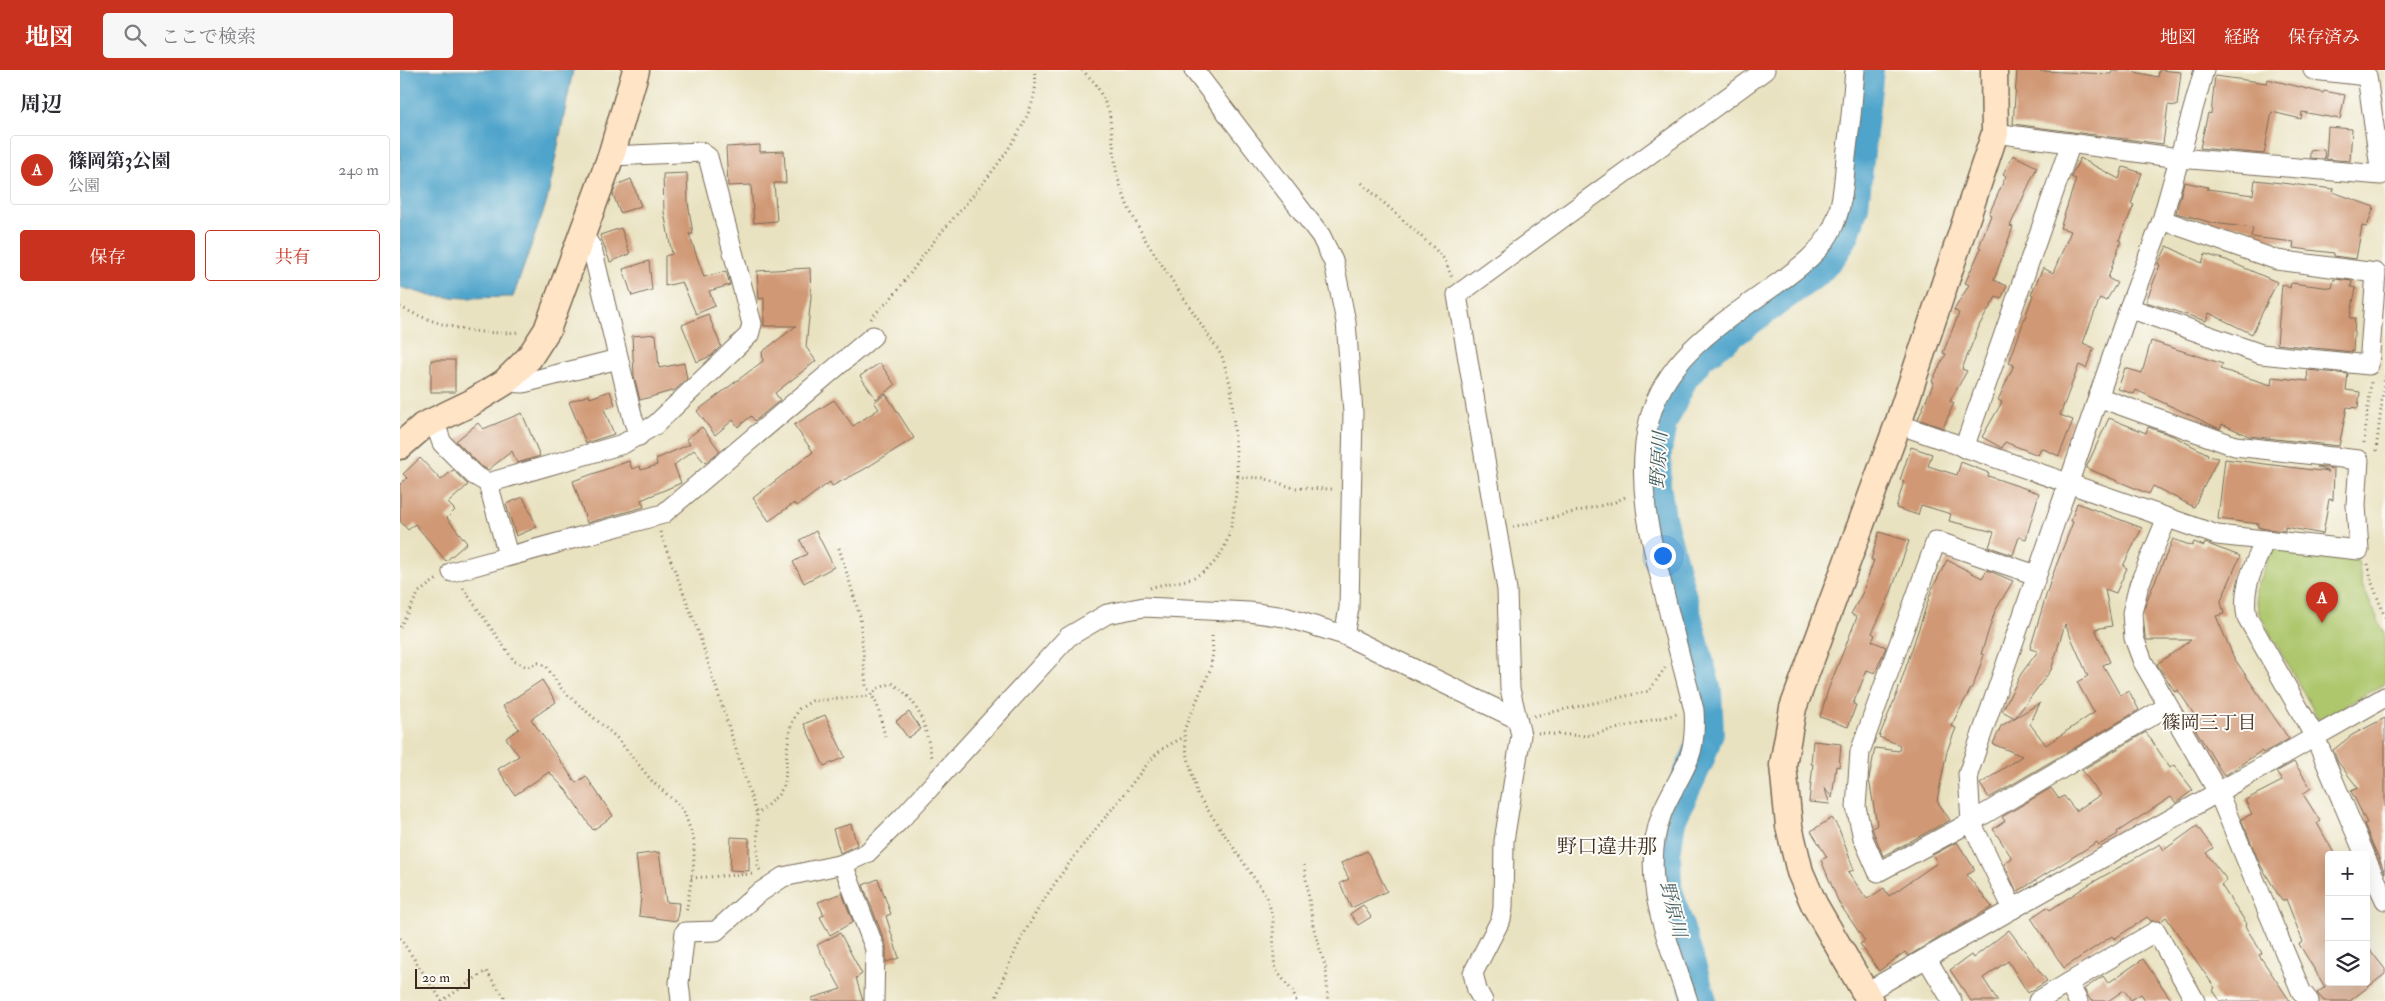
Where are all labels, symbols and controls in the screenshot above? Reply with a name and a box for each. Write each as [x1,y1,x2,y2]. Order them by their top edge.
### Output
search box [103,13,453,58]
icon: search [121,21,149,49]
text: 地図 [25,22,73,53]
text: ここで検索 [161,25,256,49]
text: 地図 [2160,26,2196,49]
text: 経路 [2224,26,2260,49]
text: 保存済み [2288,26,2360,49]
text: 周辺 [20,91,62,118]
text: 篠岡第3公園 [68,149,170,173]
text: A [32,160,42,180]
text: 240 m [338,160,379,180]
text: 公園 [68,176,100,196]
button: 保存 [20,230,195,281]
button: 共有 [205,230,380,281]
water label: 野原川 [1646,429,1673,489]
your location [1650,543,1676,569]
pin: A [2306,582,2338,623]
district label: 篠岡三丁目 [2161,711,2257,735]
district label: 野口違井那 [1557,834,1657,859]
map controls [2325,851,2370,986]
button: + [2325,851,2370,896]
water label: 野原川 [1654,879,1692,942]
button: − [2325,896,2370,941]
button: layers [2325,941,2370,986]
scale bar [415,966,470,989]
text: 20 m [422,969,450,986]

